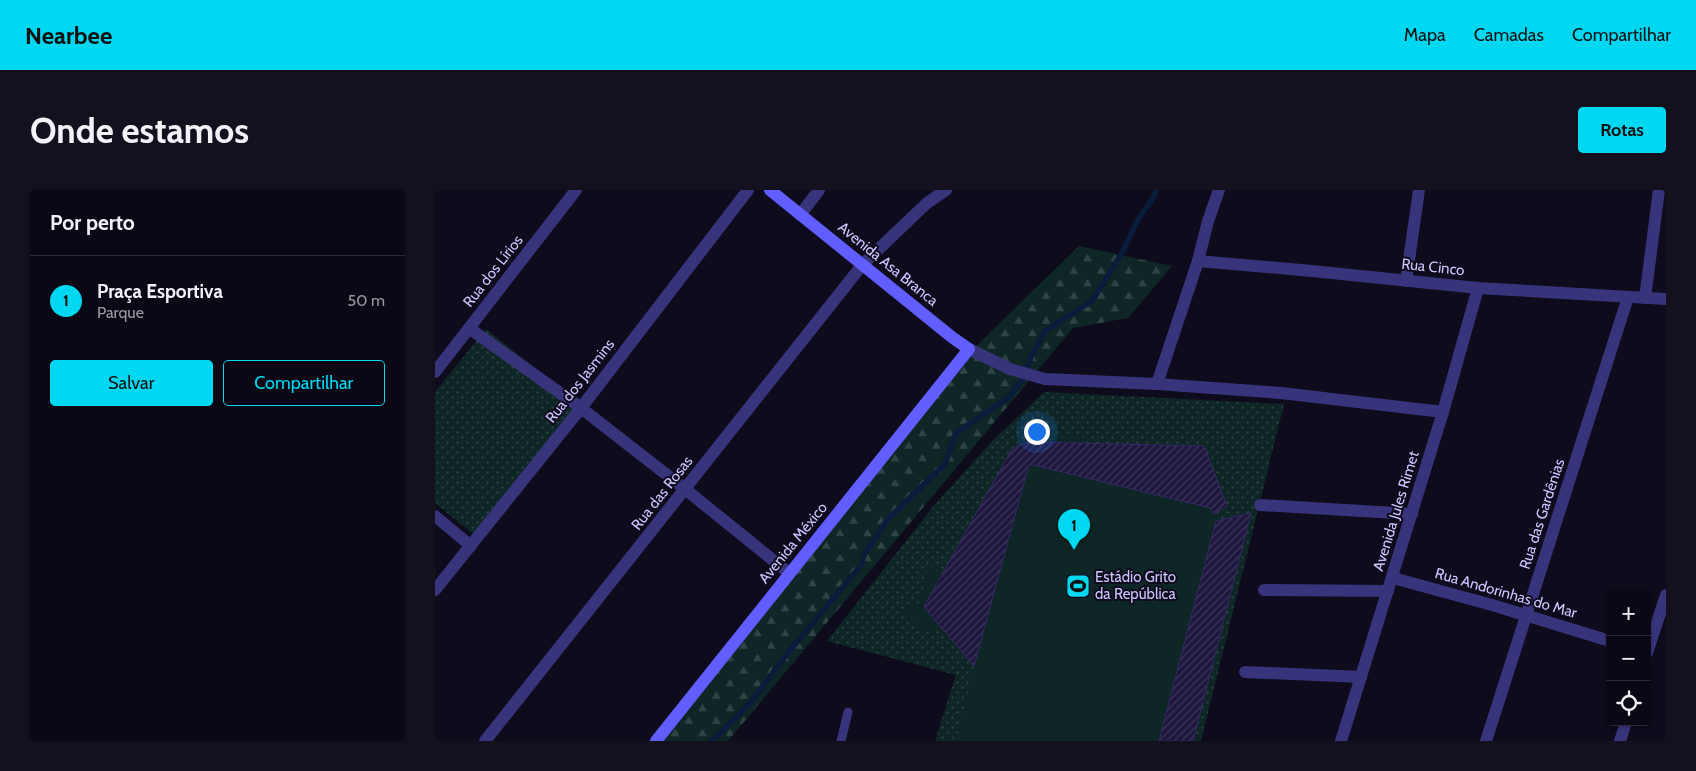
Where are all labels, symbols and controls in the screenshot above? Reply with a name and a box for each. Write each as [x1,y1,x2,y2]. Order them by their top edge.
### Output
text: Nearbee [25,21,112,50]
text: Mapa [1404,24,1446,46]
text: Camadas [1474,24,1544,46]
text: Compartilhar [1572,24,1671,46]
button: Rotas [1578,107,1666,153]
text: Onde estamos [30,109,249,152]
text: Por perto [50,210,135,235]
street label: Avenida Asa Branca [834,218,942,310]
street label: Rua dos Lírios [459,231,527,311]
street label: Rua Cinco [1400,255,1466,279]
text: Praça Esportiva [97,280,223,303]
text: 1 [63,291,69,310]
text: 50 m [348,291,385,310]
text: Parque [97,303,144,322]
street label: Rua dos Jasmins [542,335,618,427]
button: Salvar [50,360,213,406]
button: Compartilhar [223,360,385,406]
your location [1024,419,1050,445]
street label: Avenida Jules Rimet [1369,449,1423,573]
street label: Rua das Rosas [627,452,697,534]
street label: Rua das Gardênias [1516,456,1568,572]
street label: Avenida México [755,499,831,587]
pin: 1 [1058,509,1090,550]
street label: Rua Andorinhas do Mar [1433,564,1579,622]
place label: Estádio Grito da República [1095,568,1176,603]
sports icon: Estádio Grito da República [1065,573,1091,599]
map controls [1606,591,1651,726]
button: + [1606,591,1651,636]
button: − [1606,636,1651,681]
button: locate [1606,681,1651,726]

